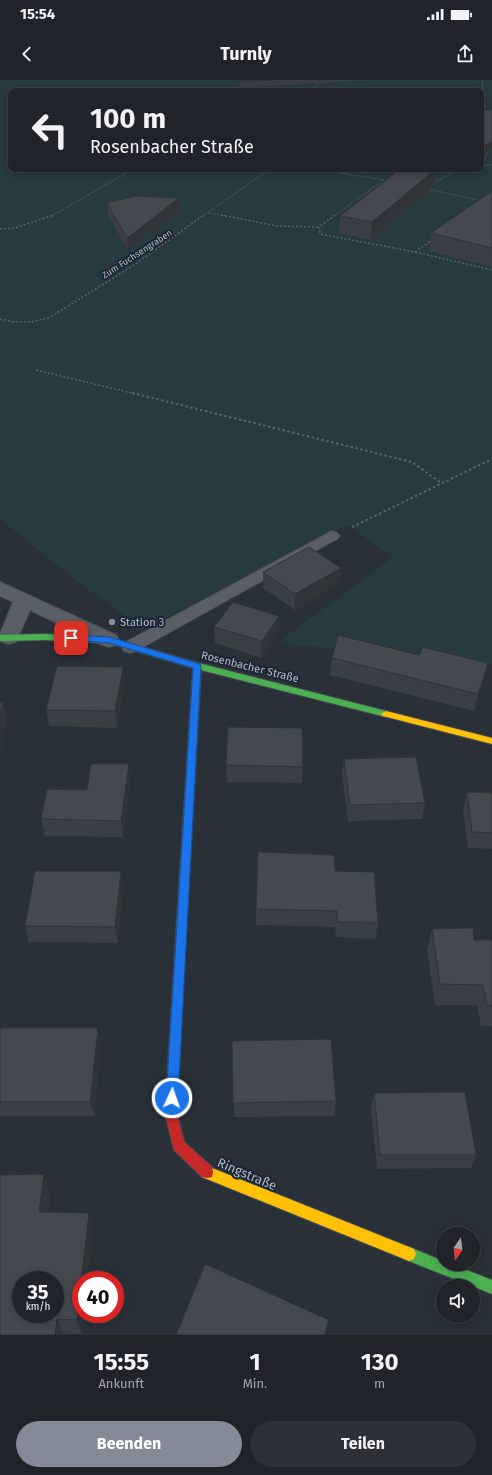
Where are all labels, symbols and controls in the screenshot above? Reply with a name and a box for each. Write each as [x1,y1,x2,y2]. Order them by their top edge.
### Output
text: 15:54 [20,5,55,23]
icon: back [16,43,38,65]
text: Turnly [220,43,272,65]
icon: share [454,43,476,65]
text: 100 m [90,102,166,135]
icon: left [24,104,76,156]
text: Rosenbacher Straße [90,136,254,158]
street label: Zum Fuchsengraben [100,228,174,280]
place label: Station 3 [120,616,164,629]
marker: Station 3 [107,617,117,627]
pin [54,621,88,655]
icon: arrive [60,627,82,649]
street label: Rosenbacher Straße [200,649,300,685]
position arrow [151,1077,193,1119]
street label: Ringstraße [215,1155,279,1193]
north arrow [436,1227,480,1271]
map controls [436,1227,480,1323]
speed limit sign: 40 [72,1271,124,1323]
button: sound [436,1279,480,1323]
text: 35 [27,1280,49,1304]
text: km/h [26,1301,50,1313]
text: 15:55 [94,1348,149,1376]
text: 1 [249,1348,261,1376]
text: 130 [361,1348,398,1376]
text: Ankunft [98,1376,144,1391]
text: Min. [243,1376,267,1391]
text: m [374,1376,385,1391]
button: Beenden [16,1421,242,1467]
button: Teilen [250,1421,476,1467]

